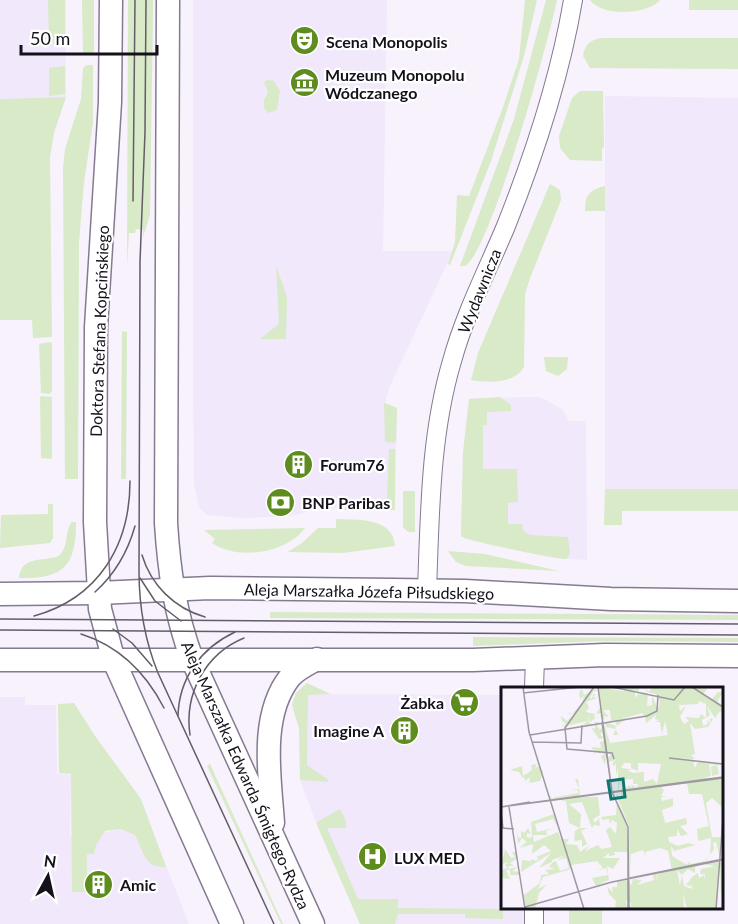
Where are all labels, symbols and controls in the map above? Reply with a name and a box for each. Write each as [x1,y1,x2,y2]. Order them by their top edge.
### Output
scale bar [21,18,158,56]
theatre icon: Scena Monopolis [289,25,321,57]
text: 50 m [30,27,70,49]
place label: Scena Monopolis [326,32,448,51]
place label: Muzeum Monopolu Wódczanego [325,65,465,102]
museum icon: Muzeum Monopolu Wódczanego [288,67,320,99]
street label: Doktora Stefana Kopcińskiego [86,225,112,437]
street label: Wydawnicza [453,246,505,336]
building icon: Forum76 [283,448,315,480]
place label: Forum76 [320,455,384,474]
bank icon: BNP Paribas [265,486,297,518]
place label: BNP Paribas [302,493,390,512]
street label: Aleja Marszałka Józefa Piłsudskiego [244,579,494,603]
street label: Aleja Marszałka Edwarda Śmigłego-Rydza [178,638,314,912]
supermarket icon: Żabka [449,686,481,718]
inset map [501,687,723,909]
place label: Żabka [400,693,444,712]
building icon: Imagine A [389,714,421,746]
place label: Imagine A [313,721,385,740]
hospital icon: LUX MED [357,841,389,873]
north arrow [18,846,78,906]
place label: LUX MED [394,848,465,867]
text: N [43,850,58,871]
building icon: Amic [83,868,115,900]
place label: Amic [119,875,157,894]

